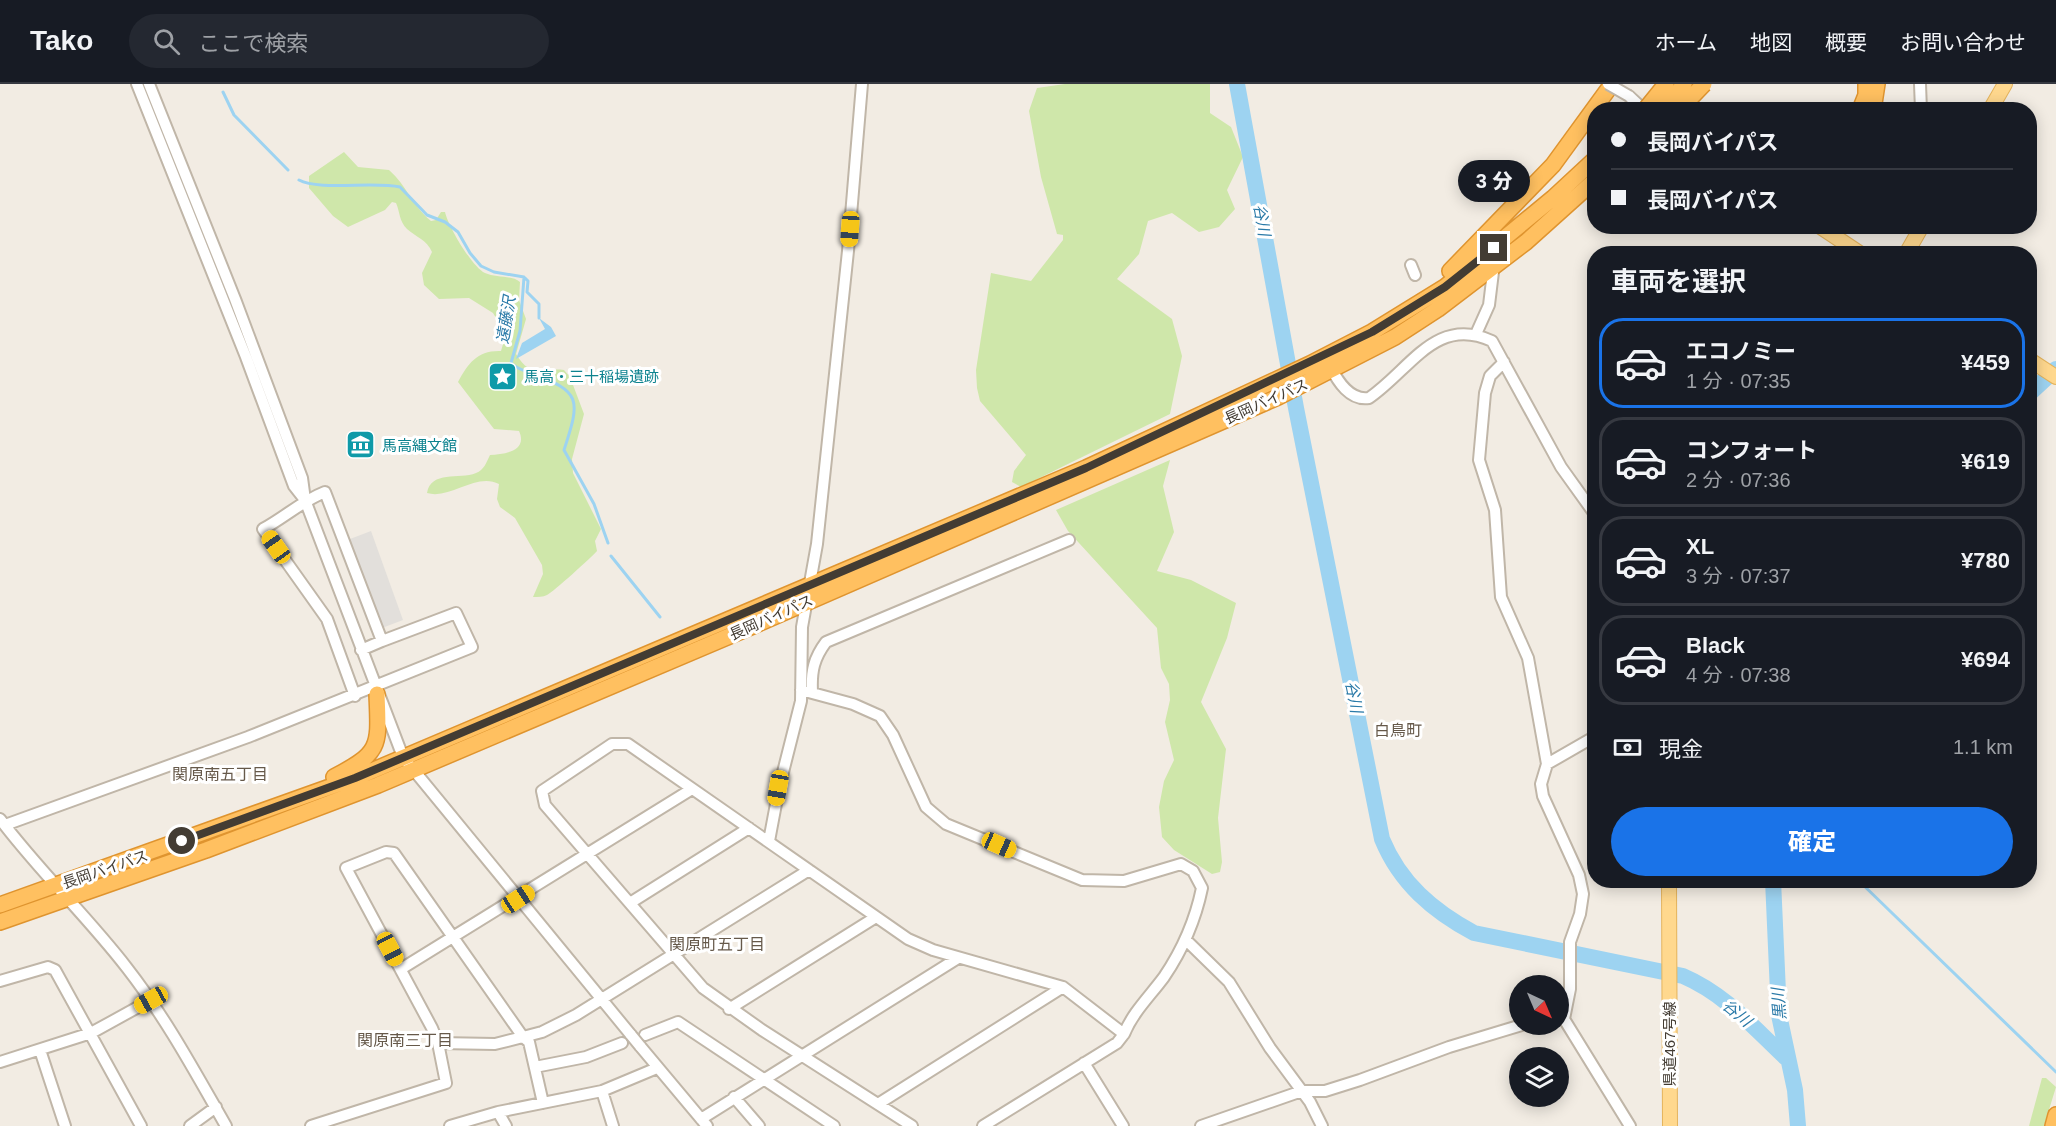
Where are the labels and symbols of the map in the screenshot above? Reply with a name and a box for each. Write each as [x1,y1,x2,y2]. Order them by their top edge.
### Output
callout: 3 分 [1458,161,1530,203]
water label: 谷川 [1251,203,1273,239]
car [840,210,860,248]
route end [1480,234,1507,261]
water label: 遠藤沢 [494,293,518,345]
place icon: 馬高・三十稲場遺跡 [487,360,519,392]
place label: 馬高・三十稲場遺跡 [524,368,659,385]
street label: 長岡バイパス [1222,375,1310,427]
museum icon: 馬高縄文館 [345,429,377,461]
place label: 馬高縄文館 [382,437,457,454]
car [258,527,294,567]
street label: 長岡バイパス [727,591,815,643]
water label: 谷川 [1343,680,1366,716]
district label: 白鳥町 [1374,722,1422,739]
district label: 関原南五丁目 [172,766,268,783]
car [766,769,790,807]
route start [168,827,195,854]
car [979,829,1019,861]
street label: 長岡バイパス [60,846,150,892]
car [498,882,538,916]
car [374,929,406,969]
district label: 関原町五丁目 [669,936,765,953]
north arrow [1509,975,1569,1035]
car [131,983,171,1017]
water label: 黒川 [1769,985,1789,1021]
water label: 谷川 [1719,996,1756,1031]
street label: 県道467号線 [1661,1001,1678,1087]
district label: 関原南三丁目 [357,1032,453,1049]

